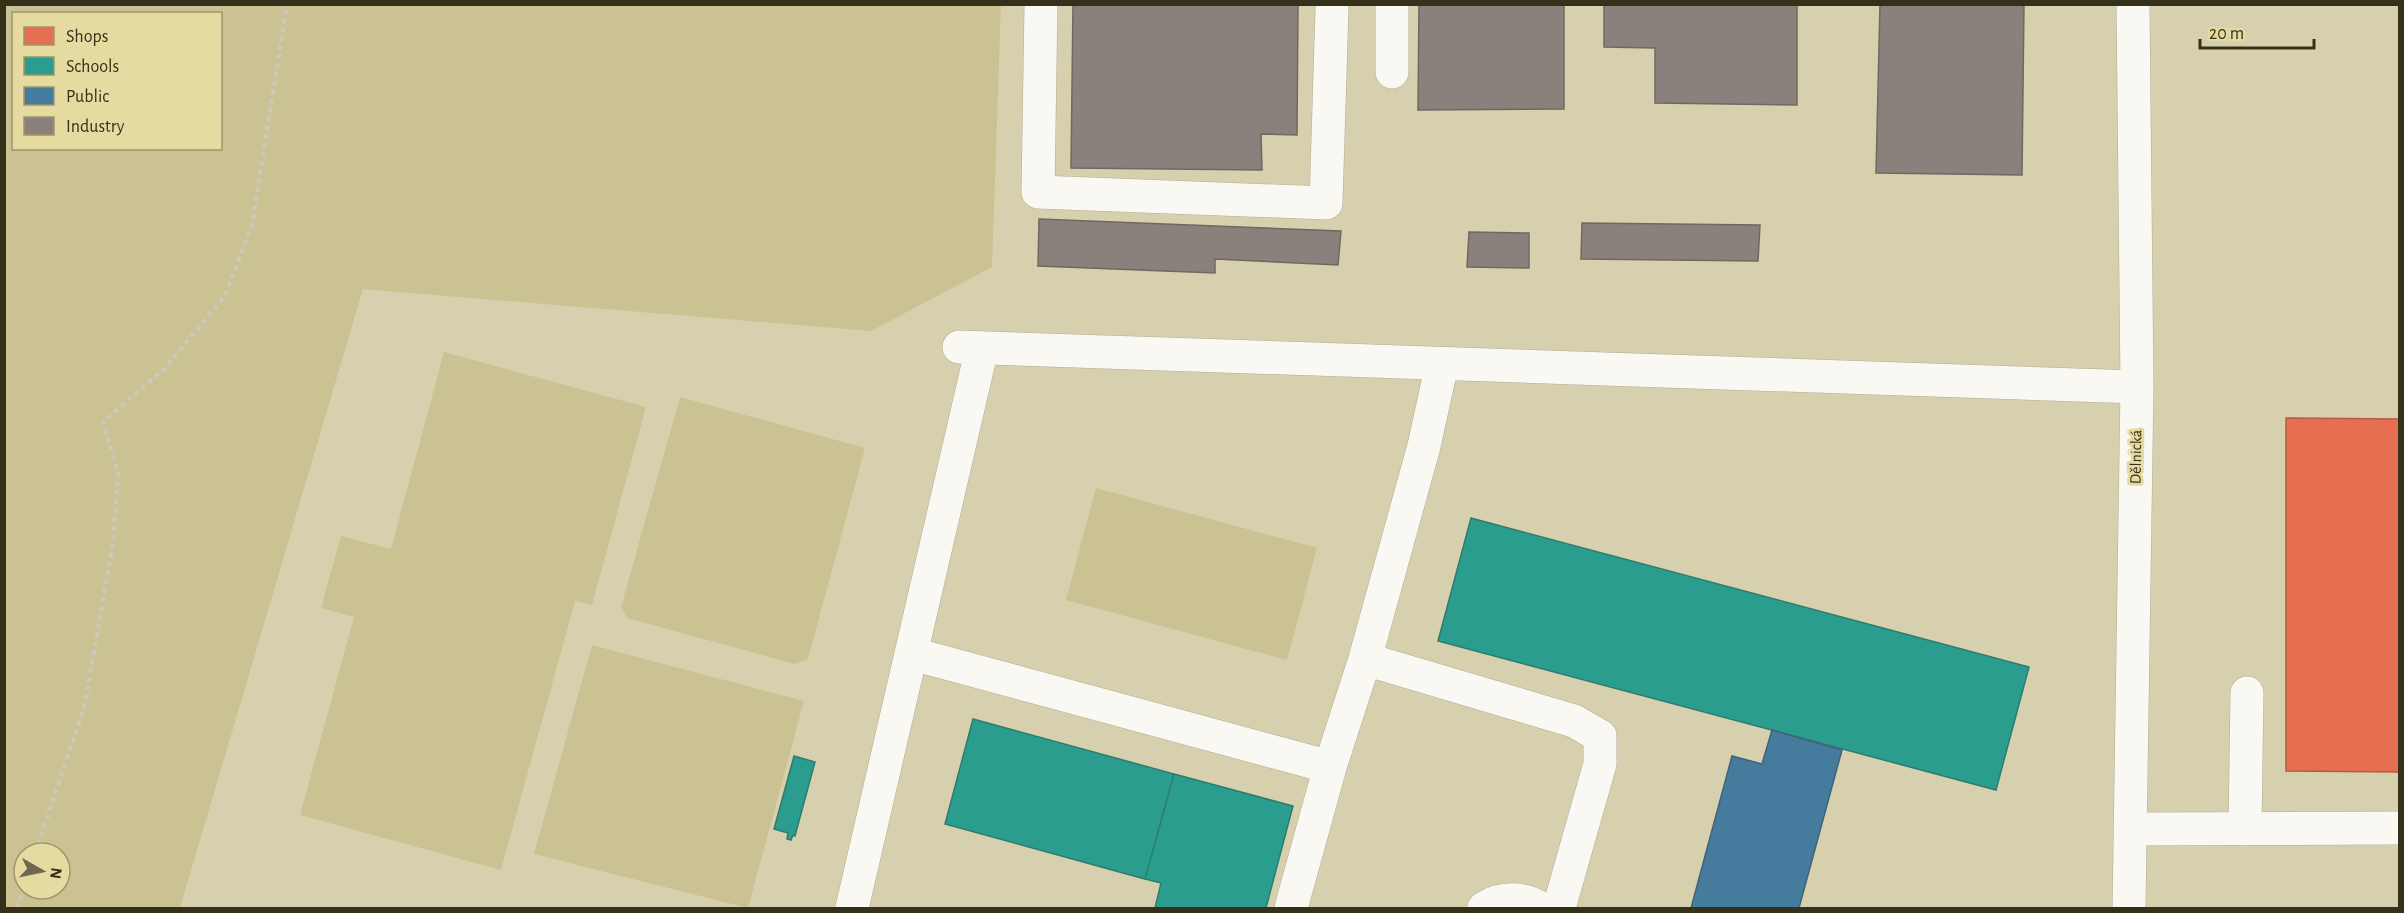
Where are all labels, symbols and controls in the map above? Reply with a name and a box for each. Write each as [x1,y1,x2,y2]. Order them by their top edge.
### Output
legend [12,12,222,150]
scale bar [2200,12,2314,50]
text: 20 m [2209,25,2244,43]
text: Shops [66,28,108,46]
text: Schools [66,58,119,76]
text: Public [66,88,109,106]
text: Industry [66,118,125,136]
street label: Dělnická [2128,430,2144,484]
north arrow [12,841,72,901]
text: N [47,866,65,880]

